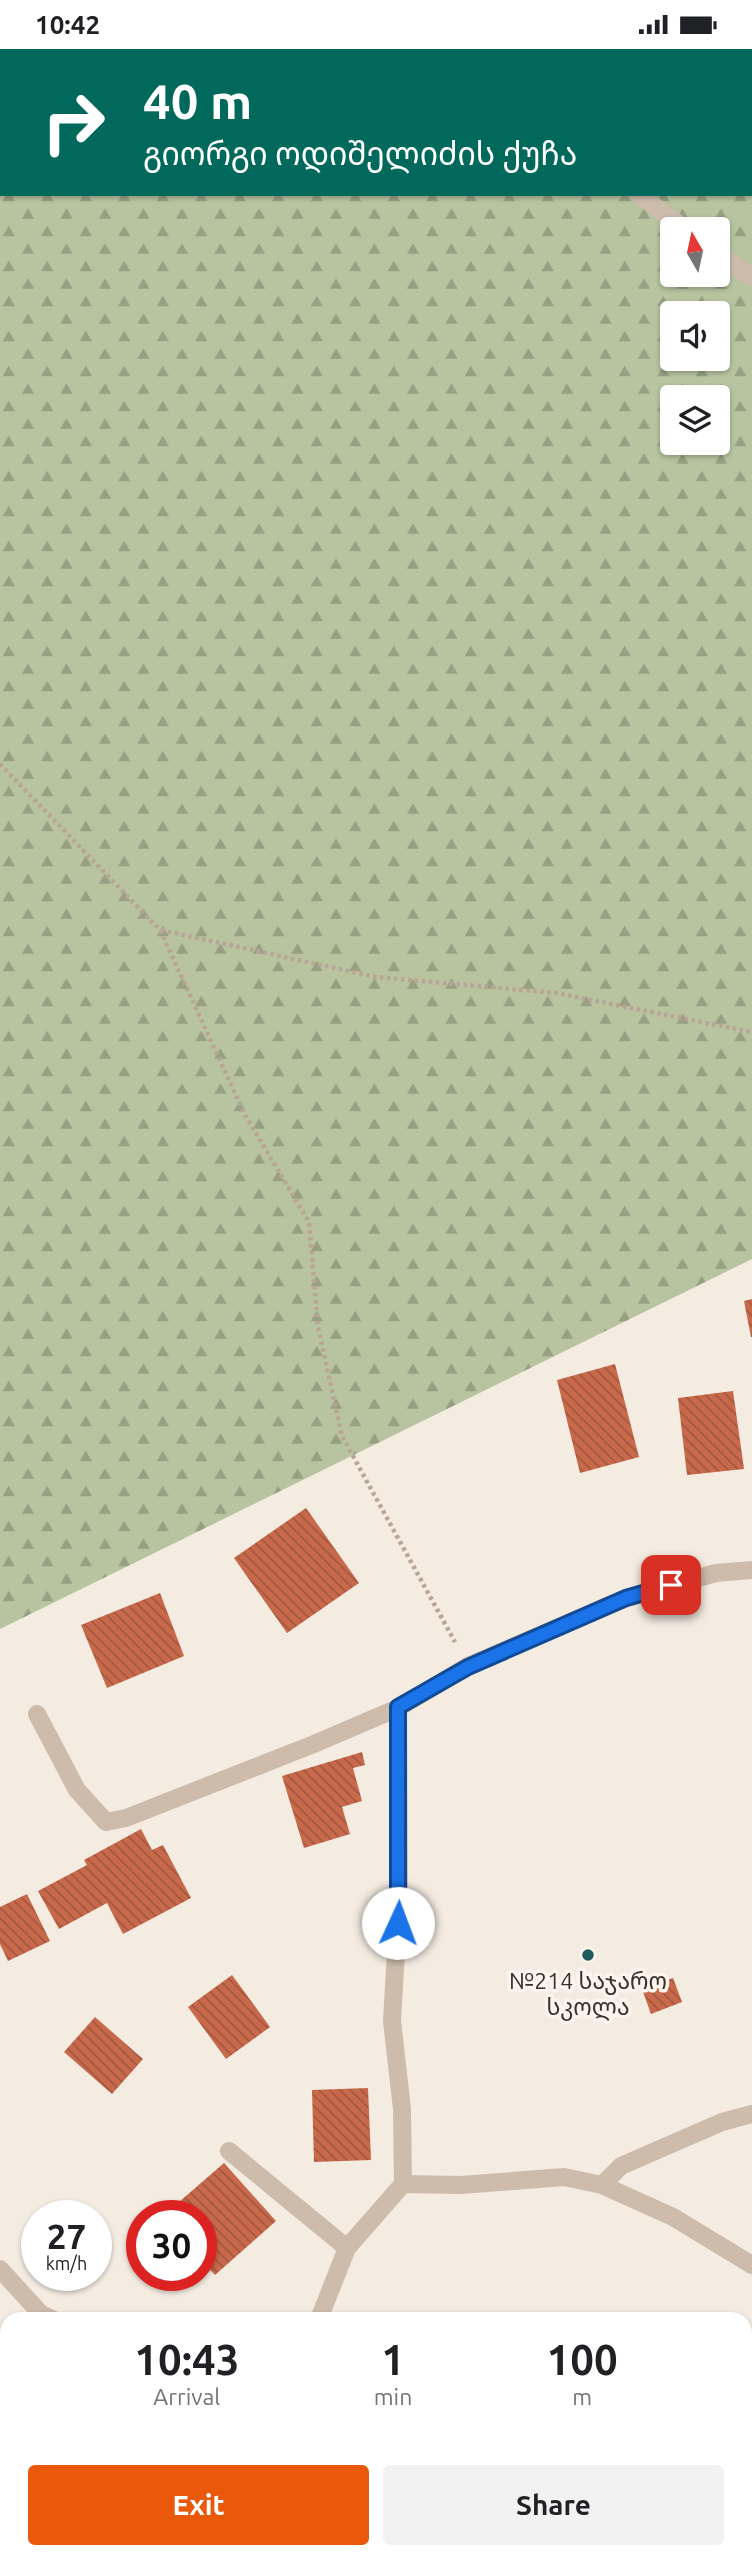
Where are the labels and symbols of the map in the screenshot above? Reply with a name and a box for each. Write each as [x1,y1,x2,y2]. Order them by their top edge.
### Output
north arrow [660,217,730,287]
pin [641,1555,701,1615]
position arrow [361,1886,435,1960]
marker: №214 საჯარო სკოლა [580,1947,596,1963]
place label: №214 საჯარო სკოლა [509,1968,667,2021]
speed limit sign: 30 [126,2200,217,2291]

